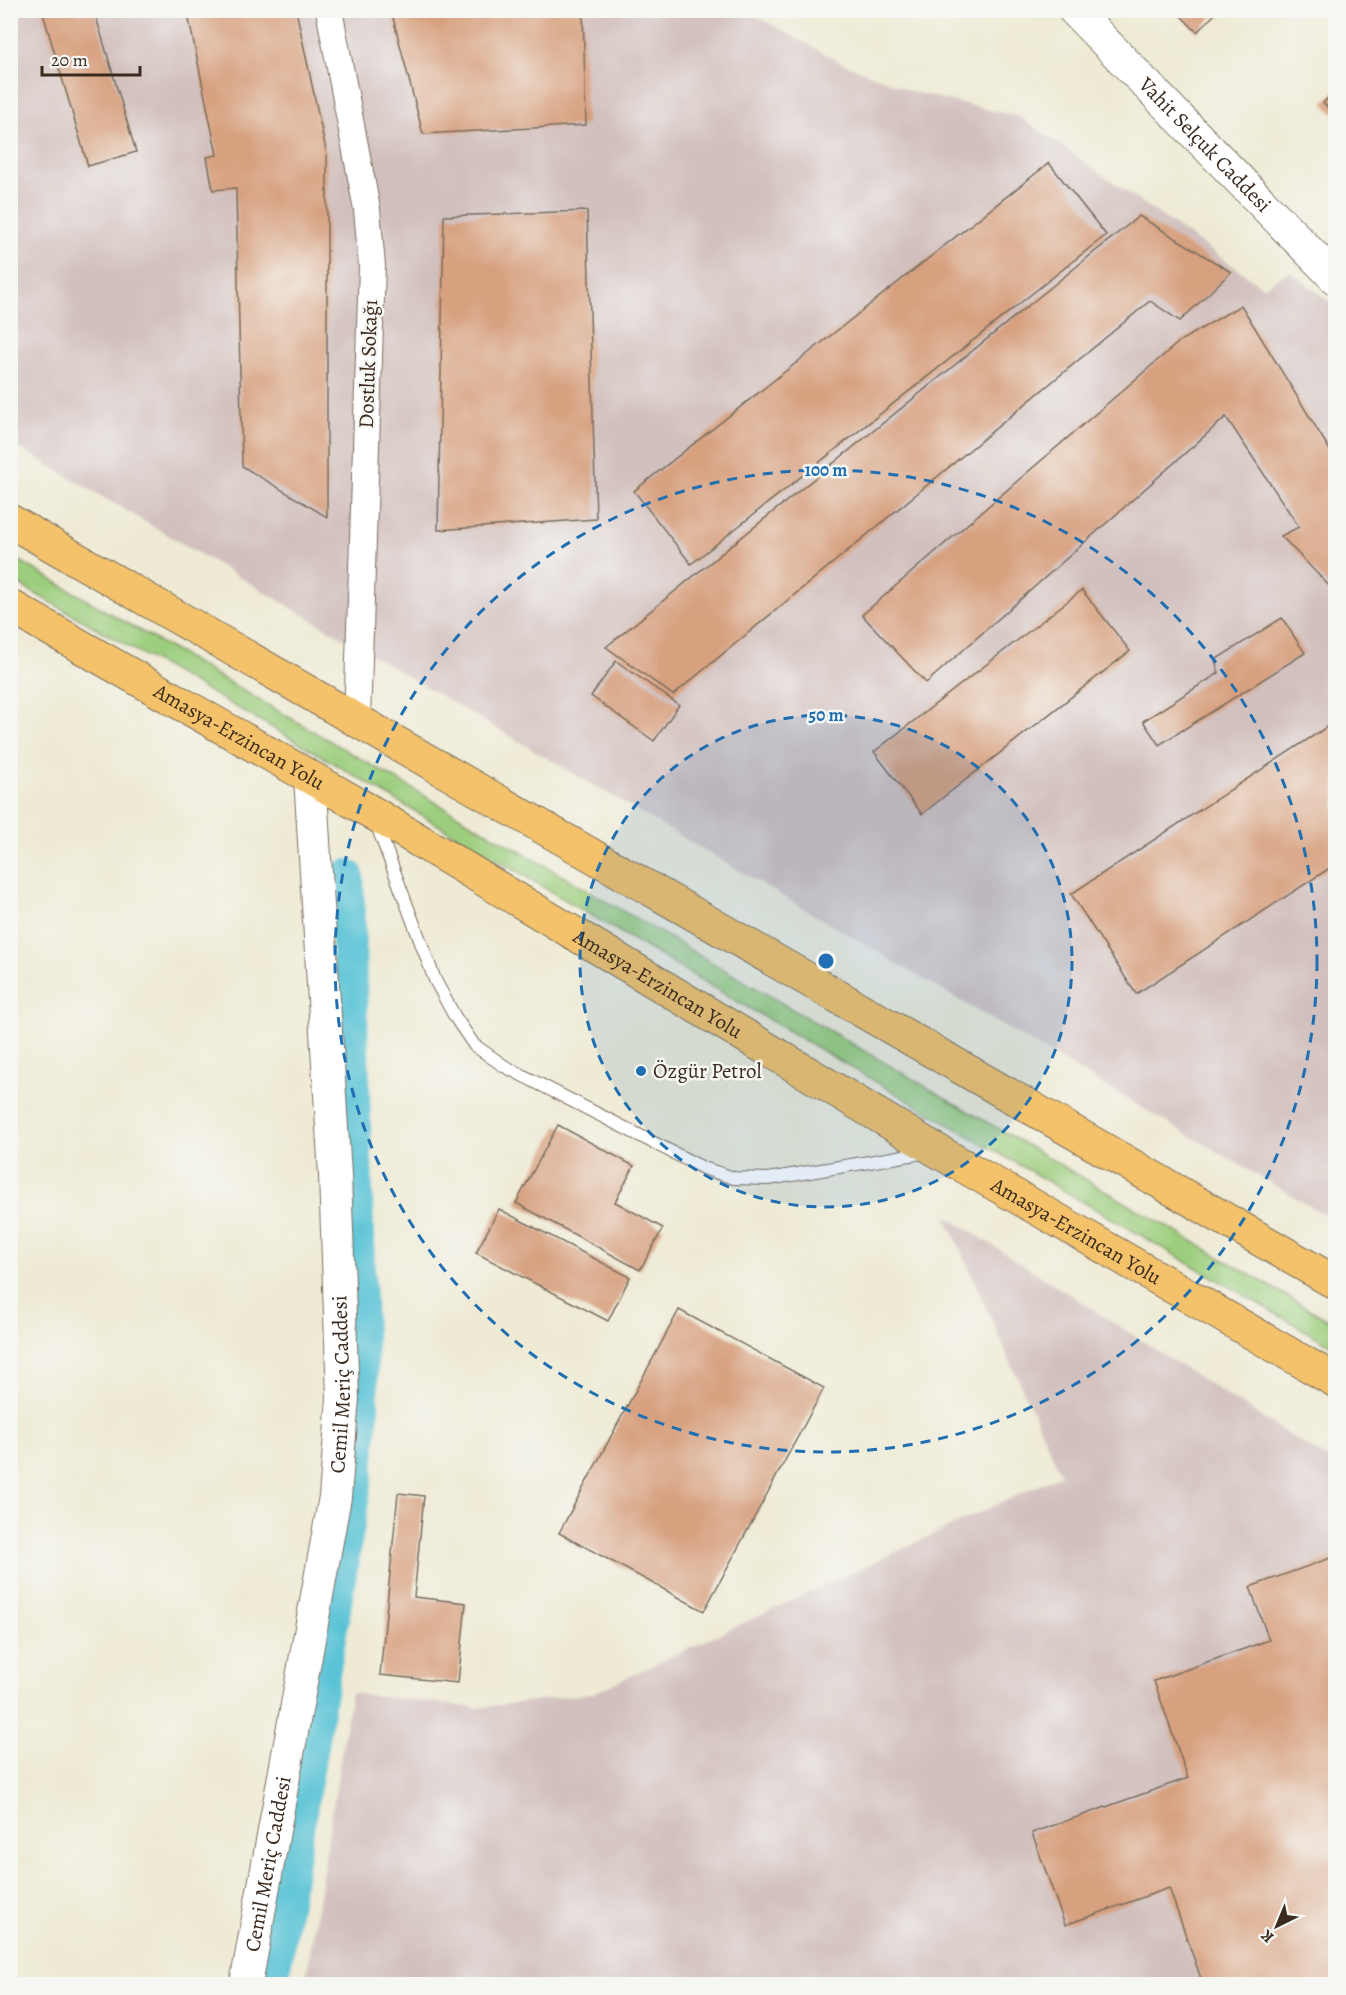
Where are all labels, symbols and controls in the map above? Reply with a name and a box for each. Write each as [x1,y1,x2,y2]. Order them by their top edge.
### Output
scale bar [42,39,140,77]
text: 20 m [51,48,88,72]
street label: Vahit Selçuk Caddesi [1132,70,1278,218]
street label: Dostluk Sokağı [352,299,384,429]
text: 100 m [805,458,847,482]
street label: Amasya-Erzincan Yolu [148,676,330,797]
text: 50 m [809,703,843,727]
street label: Amasya-Erzincan Yolu [567,922,748,1045]
centre of rings [816,951,836,971]
place label: Özgür Petrol [653,1057,762,1085]
marker: Özgür Petrol [634,1064,648,1078]
street label: Amasya-Erzincan Yolu [985,1170,1167,1292]
street label: Cemil Meriç Caddesi [323,1295,357,1474]
street label: Cemil Meriç Caddesi [238,1774,298,1954]
north arrow [1247,1896,1307,1956]
text: K [1256,1924,1279,1948]

